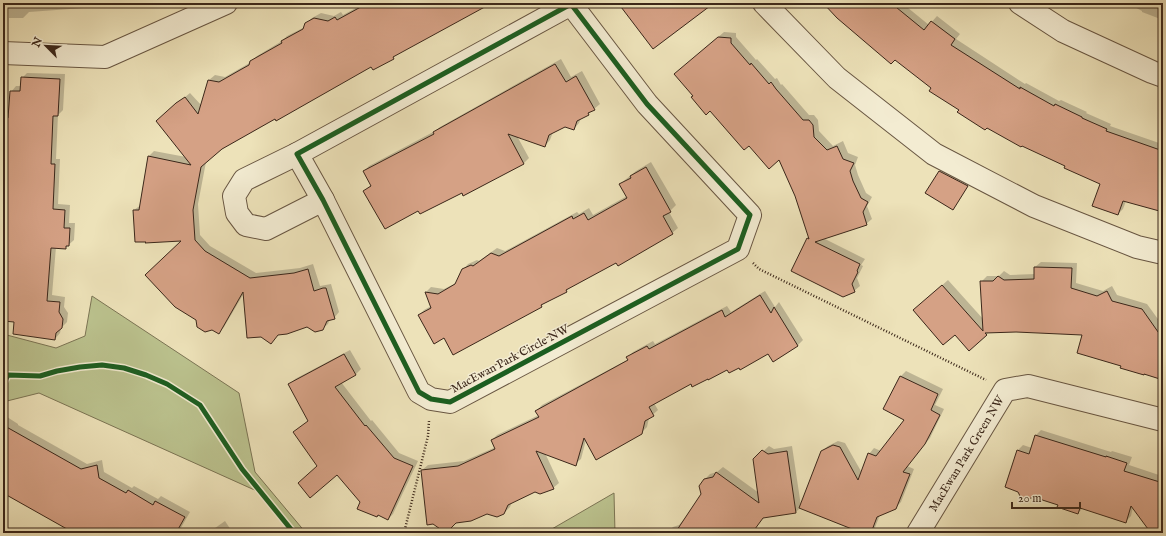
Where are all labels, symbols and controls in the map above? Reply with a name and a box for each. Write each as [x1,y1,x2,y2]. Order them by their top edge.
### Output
north arrow [26,26,66,66]
text: N [29,35,46,50]
street label: MacEwan Park Circle NW [448,321,572,397]
street label: MacEwan Park Green NW [925,392,1008,514]
scale bar [1012,484,1080,510]
text: 20 m [1018,491,1041,506]

